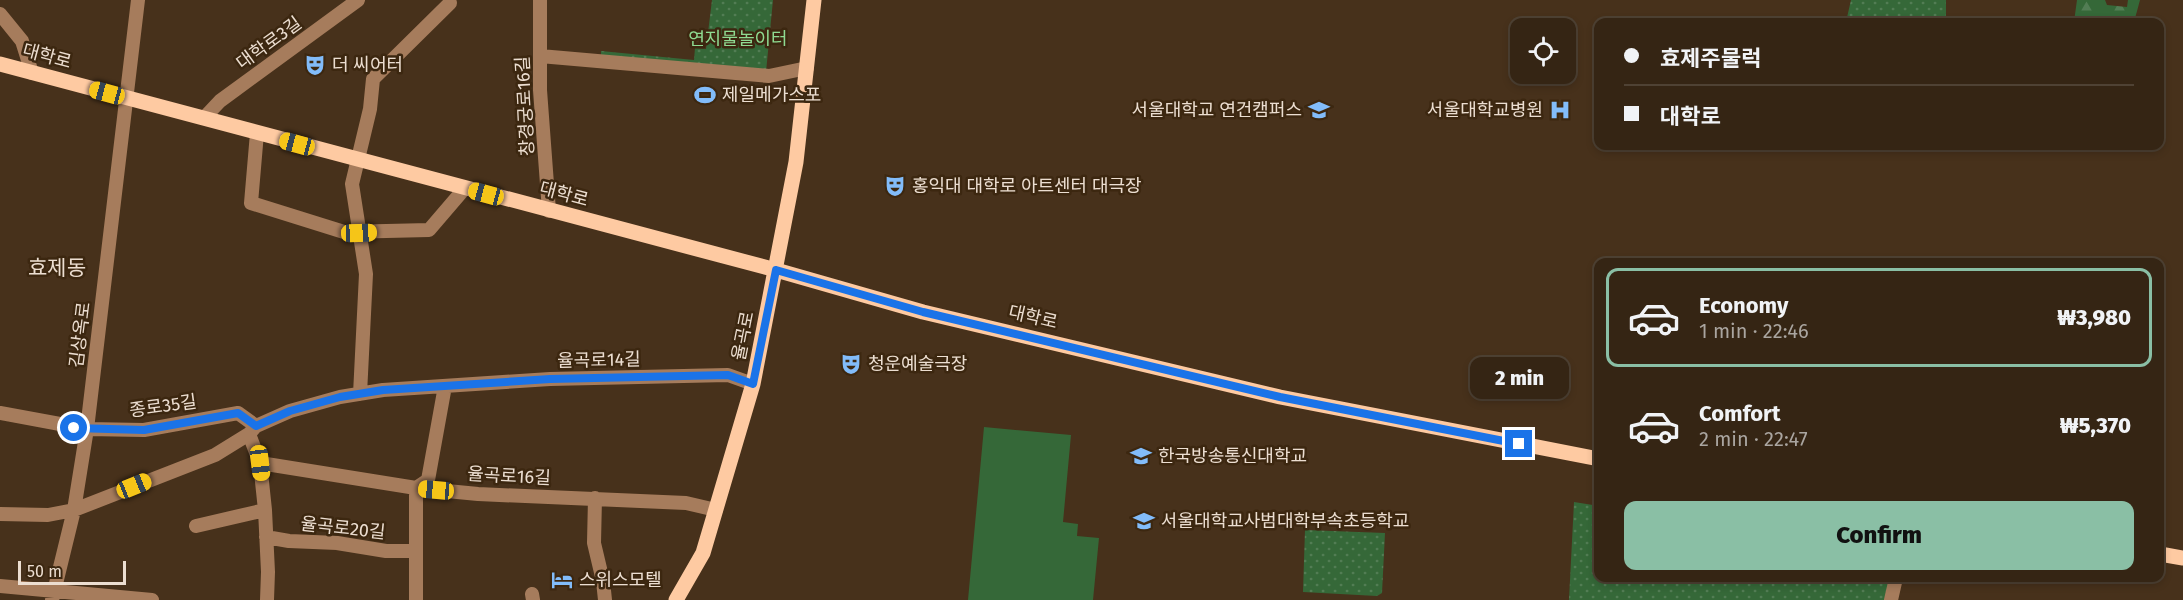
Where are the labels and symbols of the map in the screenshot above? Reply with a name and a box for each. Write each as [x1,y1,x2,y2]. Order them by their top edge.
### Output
street label: 대학로3길 [232,12,306,74]
park label: 연지물놀이터 [688,28,788,50]
street label: 대학로 [20,39,74,73]
theatre icon: 더 씨어터 [303,53,327,77]
place label: 더 씨어터 [332,54,403,76]
street label: 창경궁로16길 [511,55,539,157]
car [87,80,127,106]
sports icon: 제일메가스포 [693,83,717,107]
place label: 제일메가스포 [722,84,821,106]
school or university icon: 서울대학교 연건캠퍼스 [1307,98,1331,122]
hospital icon: 서울대학교병원 [1548,98,1572,122]
place label: 서울대학교 연건캠퍼스 [1132,99,1302,121]
place label: 서울대학교병원 [1427,99,1543,121]
car [277,131,317,157]
theatre icon: 홍익대 대학로 아트센터 대극장 [883,174,907,198]
place label: 홍익대 대학로 아트센터 대극장 [912,175,1142,197]
street label: 대학로 [537,177,591,211]
car [466,181,506,207]
car [341,223,377,243]
district label: 효제동 [28,255,86,281]
street label: 김상옥로 [65,301,95,369]
street label: 대학로 [1006,301,1060,333]
street label: 율곡로 [727,310,759,362]
street label: 율곡로14길 [557,348,641,372]
theatre icon: 청운예술극장 [839,352,863,376]
place label: 청운예술극장 [868,353,967,375]
callout: 2 min [1470,357,1568,399]
street label: 종로35길 [128,390,198,422]
route start [60,414,87,441]
route end [1505,430,1532,457]
car [249,444,271,482]
school or university icon: 한국방송통신대학교 [1129,444,1153,468]
place label: 한국방송통신대학교 [1158,445,1307,467]
street label: 율곡로16길 [467,463,551,489]
car [114,471,154,501]
car [417,479,455,501]
school or university icon: 서울대학교사범대학부속초등학교 [1132,509,1156,533]
place label: 서울대학교사범대학부속초등학교 [1161,510,1409,532]
street label: 율곡로20길 [299,513,387,543]
scale bar [18,558,126,586]
hotel icon: 스위스모텔 [550,568,574,592]
place label: 스위스모텔 [579,569,662,591]

